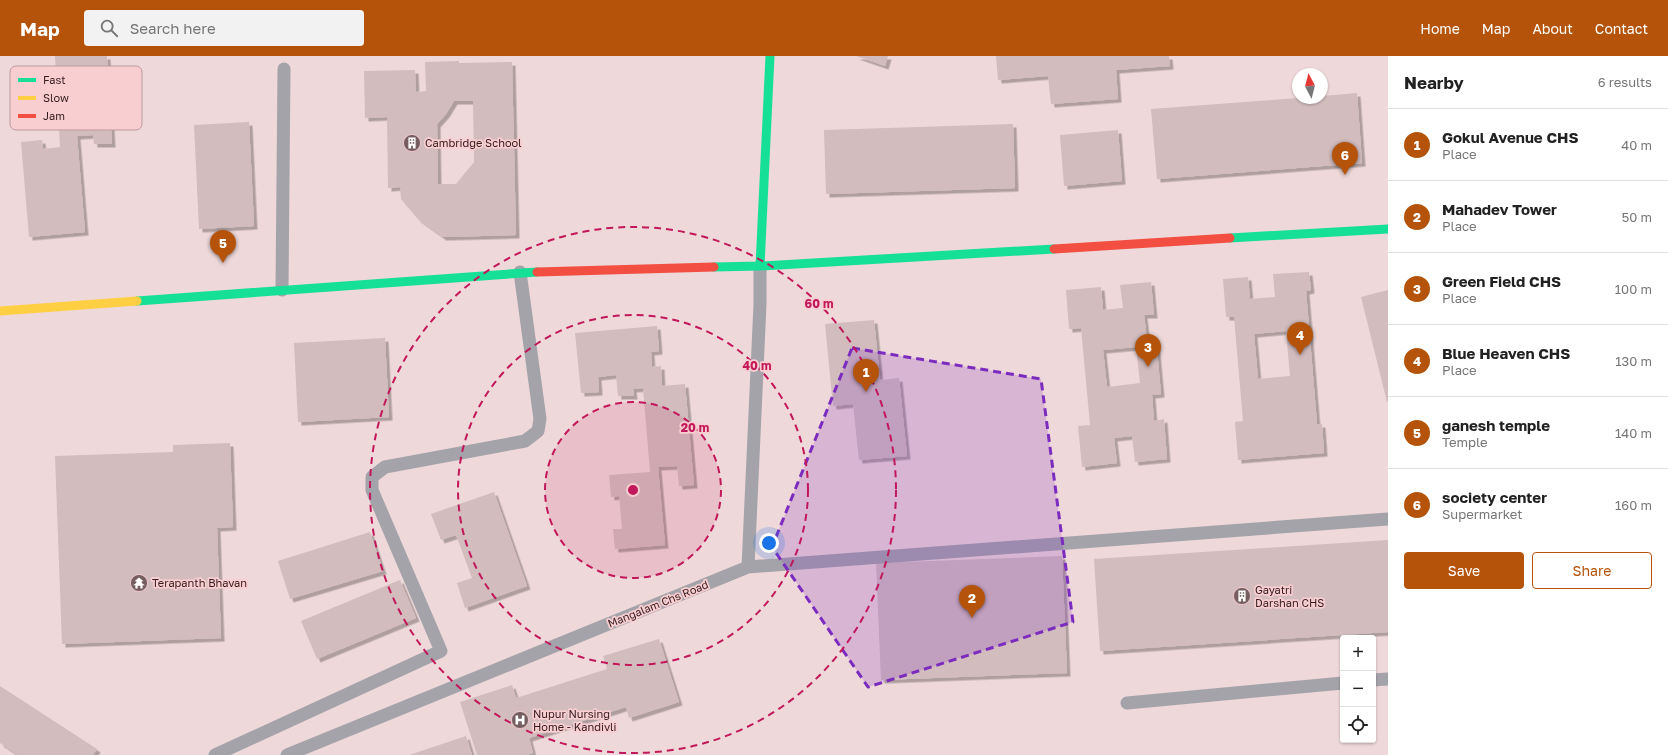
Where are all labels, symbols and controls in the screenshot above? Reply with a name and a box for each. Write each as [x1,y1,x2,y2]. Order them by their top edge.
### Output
search box [84,10,364,46]
text: Map [20,17,60,40]
icon: search [98,17,120,39]
text: Search here [130,19,216,37]
text: Home [1420,20,1460,37]
text: Map [1482,20,1510,37]
text: About [1532,20,1573,37]
text: Contact [1595,20,1648,37]
legend [10,66,142,130]
north arrow [1292,68,1328,104]
text: Nearby [1404,72,1464,93]
text: Fast [43,73,66,86]
text: 6 results [1598,74,1652,90]
text: Slow [43,91,69,104]
text: Jam [43,109,65,122]
text: Gokul Avenue CHS [1442,128,1579,146]
building icon: Cambridge School [402,133,422,153]
place label: Cambridge School [425,136,522,149]
text: 1 [1414,137,1420,153]
text: 40 m [1621,137,1652,153]
pin: 6 [1332,142,1358,175]
text: Place [1442,146,1477,162]
text: Mahadev Tower [1442,200,1557,218]
text: 2 [1413,209,1421,225]
text: 50 m [1622,209,1652,225]
text: Place [1442,218,1477,234]
pin: 5 [210,230,236,263]
text: Green Field CHS [1442,272,1561,290]
text: 3 [1413,281,1421,297]
text: 100 m [1615,281,1652,297]
text: Place [1442,290,1477,306]
text: 60 m [805,296,833,311]
pin: 4 [1287,322,1313,355]
pin: 3 [1135,334,1161,367]
text: Blue Heaven CHS [1442,344,1570,362]
text: 4 [1413,353,1421,369]
text: 130 m [1615,353,1652,369]
text: 40 m [743,358,771,373]
pin: 1 [853,359,879,392]
text: Place [1442,362,1477,378]
text: ganesh temple [1442,416,1550,434]
text: 20 m [681,420,709,435]
text: 5 [1413,425,1421,441]
text: 140 m [1615,425,1652,441]
text: Temple [1442,434,1488,450]
centre of rings [626,483,640,497]
text: society center [1442,488,1547,506]
text: 6 [1413,497,1421,513]
text: 160 m [1615,497,1652,513]
text: Supermarket [1442,506,1523,522]
your location [759,533,779,553]
button: Save [1404,552,1524,589]
button: Share [1532,552,1652,589]
temple icon: Terapanth Bhavan [129,573,149,593]
place label: Terapanth Bhavan [152,576,247,589]
street label: Mangalam Chs Road [606,577,710,630]
place label: Gayatri Darshan CHS [1255,583,1324,609]
pin: 2 [959,585,985,618]
building icon: Gayatri Darshan CHS [1232,586,1252,606]
map controls [1340,635,1376,743]
button: + [1340,635,1376,671]
button: − [1340,671,1376,707]
place label: Nupur Nursing Home - Kandivli [533,707,617,733]
button: locate [1340,707,1376,743]
hospital icon: Nupur Nursing Home - Kandivli [510,710,530,730]

